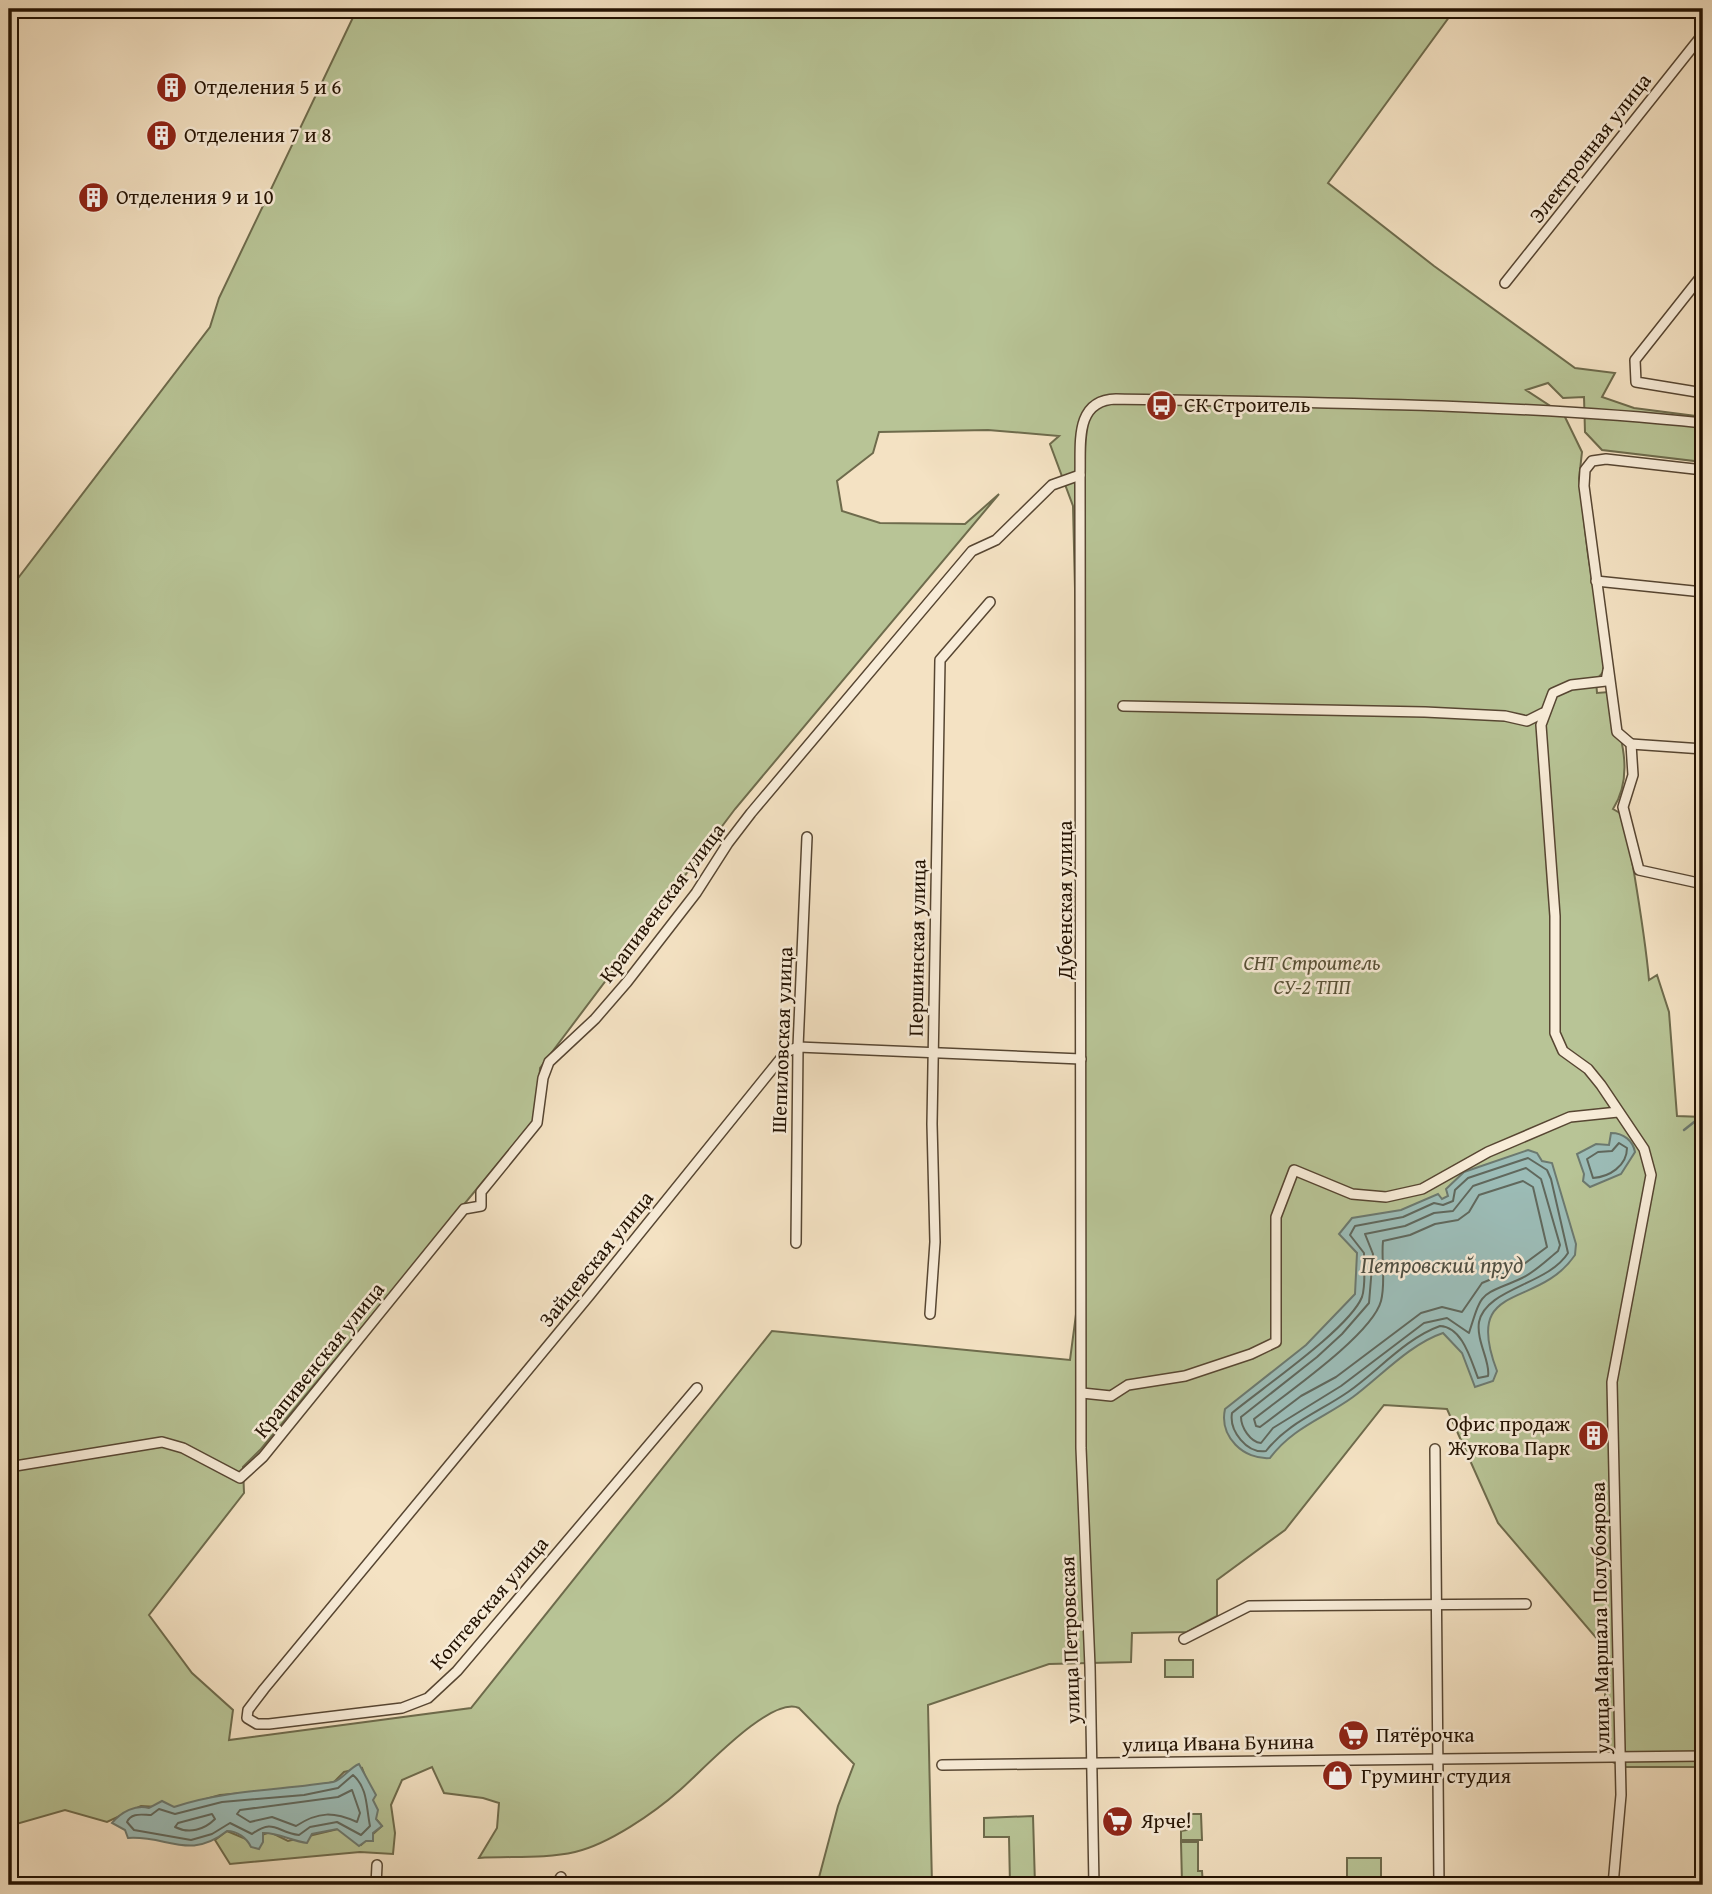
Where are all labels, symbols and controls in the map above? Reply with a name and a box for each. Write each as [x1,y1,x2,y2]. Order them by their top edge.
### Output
street label: Электронная улица [1521,66,1658,229]
building icon: Отделения 5 и 6 [154,70,188,104]
place label: Отделения 5 и 6 [194,71,341,102]
building icon: Отделения 7 и 8 [144,118,178,152]
place label: Отделения 7 и 8 [184,119,331,150]
building icon: Отделения 9 и 10 [76,180,110,214]
place label: Отделения 9 и 10 [116,181,274,212]
bus stop icon: СК Строитель [1144,388,1178,422]
place label: СК Строитель [1184,389,1311,420]
street label: Крапивенская улица [591,816,732,989]
street label: Дубенская улица [1049,820,1080,981]
street label: Першинская улица [899,859,934,1037]
street label: Шепиловская улица [763,946,800,1134]
park label: СНТ Строитель СУ-2 ТПП [1243,947,1381,1002]
street label: Зайцевская улица [531,1184,660,1334]
water label: Петровский пруд [1361,1248,1523,1281]
street label: Крапивенская улица [246,1275,391,1444]
place label: Офис продаж Жукова Парк [1446,1408,1571,1463]
building icon: Офис продаж Жукова Парк [1576,1419,1610,1453]
street label: улица Маршала Полубоярова [1582,1482,1617,1755]
street label: Коптевская улица [422,1529,555,1676]
street label: улица Петровская [1051,1555,1088,1726]
supermarket icon: Пятёрочка [1336,1718,1370,1752]
place label: Пятёрочка [1376,1719,1474,1750]
street label: улица Ивана Бунина [1121,1725,1314,1760]
shop icon: Груминг студия [1321,1759,1355,1793]
place label: Груминг студия [1361,1760,1511,1791]
supermarket icon: Ярче! [1101,1804,1135,1838]
place label: Ярче! [1140,1805,1192,1836]

